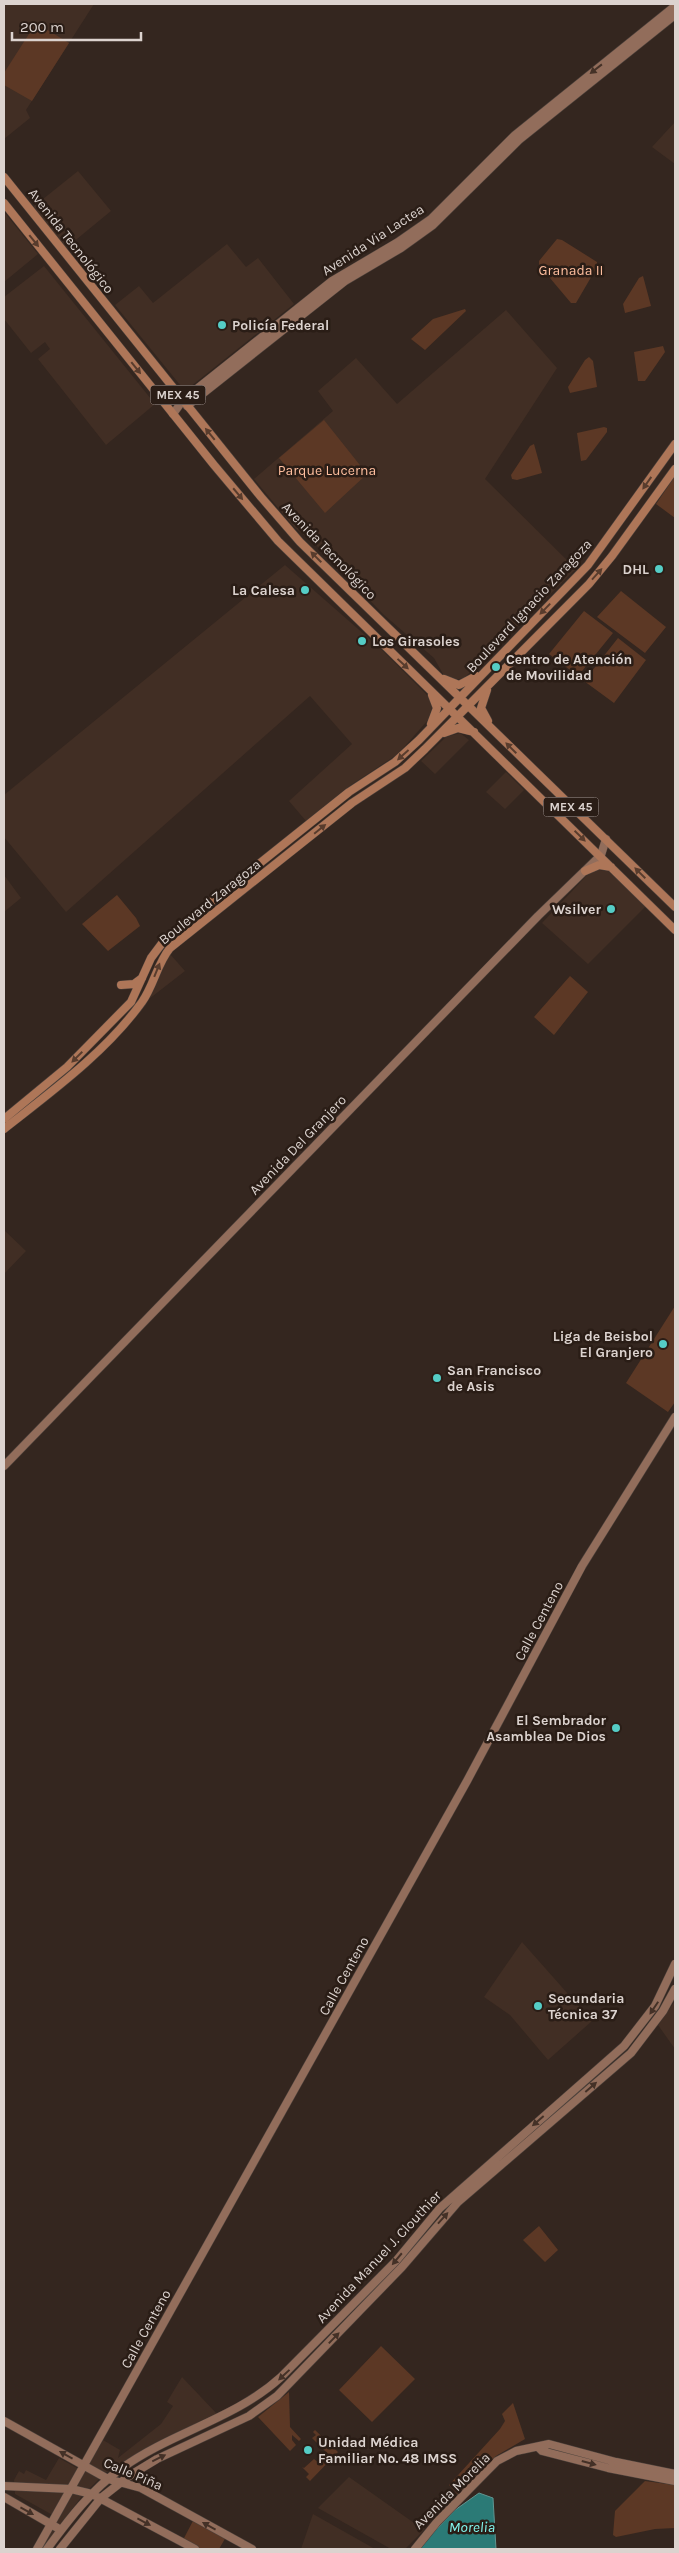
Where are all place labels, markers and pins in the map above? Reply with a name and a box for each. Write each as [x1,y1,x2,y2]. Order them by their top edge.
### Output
place label: Policía Federal [232,317,329,334]
marker: Policía Federal [216,319,228,331]
place label: DHL [623,561,649,578]
marker: DHL [653,563,665,575]
place label: La Calesa [232,582,295,599]
marker: La Calesa [299,584,311,596]
place label: Los Girasoles [372,633,460,650]
marker: Los Girasoles [356,635,368,647]
place label: Centro de Atención de Movilidad [506,651,632,684]
marker: Centro de Atención de Movilidad [490,661,502,673]
place label: Wsilver [552,901,602,918]
marker: Wsilver [605,903,617,915]
place label: Liga de Beisbol El Granjero [553,1328,653,1361]
marker: Liga de Beisbol El Granjero [657,1338,669,1350]
place label: San Francisco de Asis [447,1362,541,1395]
marker: San Francisco de Asis [431,1372,443,1384]
place label: El Sembrador Asamblea De Dios [486,1712,606,1745]
marker: El Sembrador Asamblea De Dios [610,1722,622,1734]
place label: Secundaria Técnica 37 [548,1990,624,2023]
marker: Secundaria Técnica 37 [532,2000,544,2012]
place label: Unidad Médica Familiar No. 48 IMSS [318,2434,457,2467]
marker: Unidad Médica Familiar No. 48 IMSS [302,2444,314,2456]

